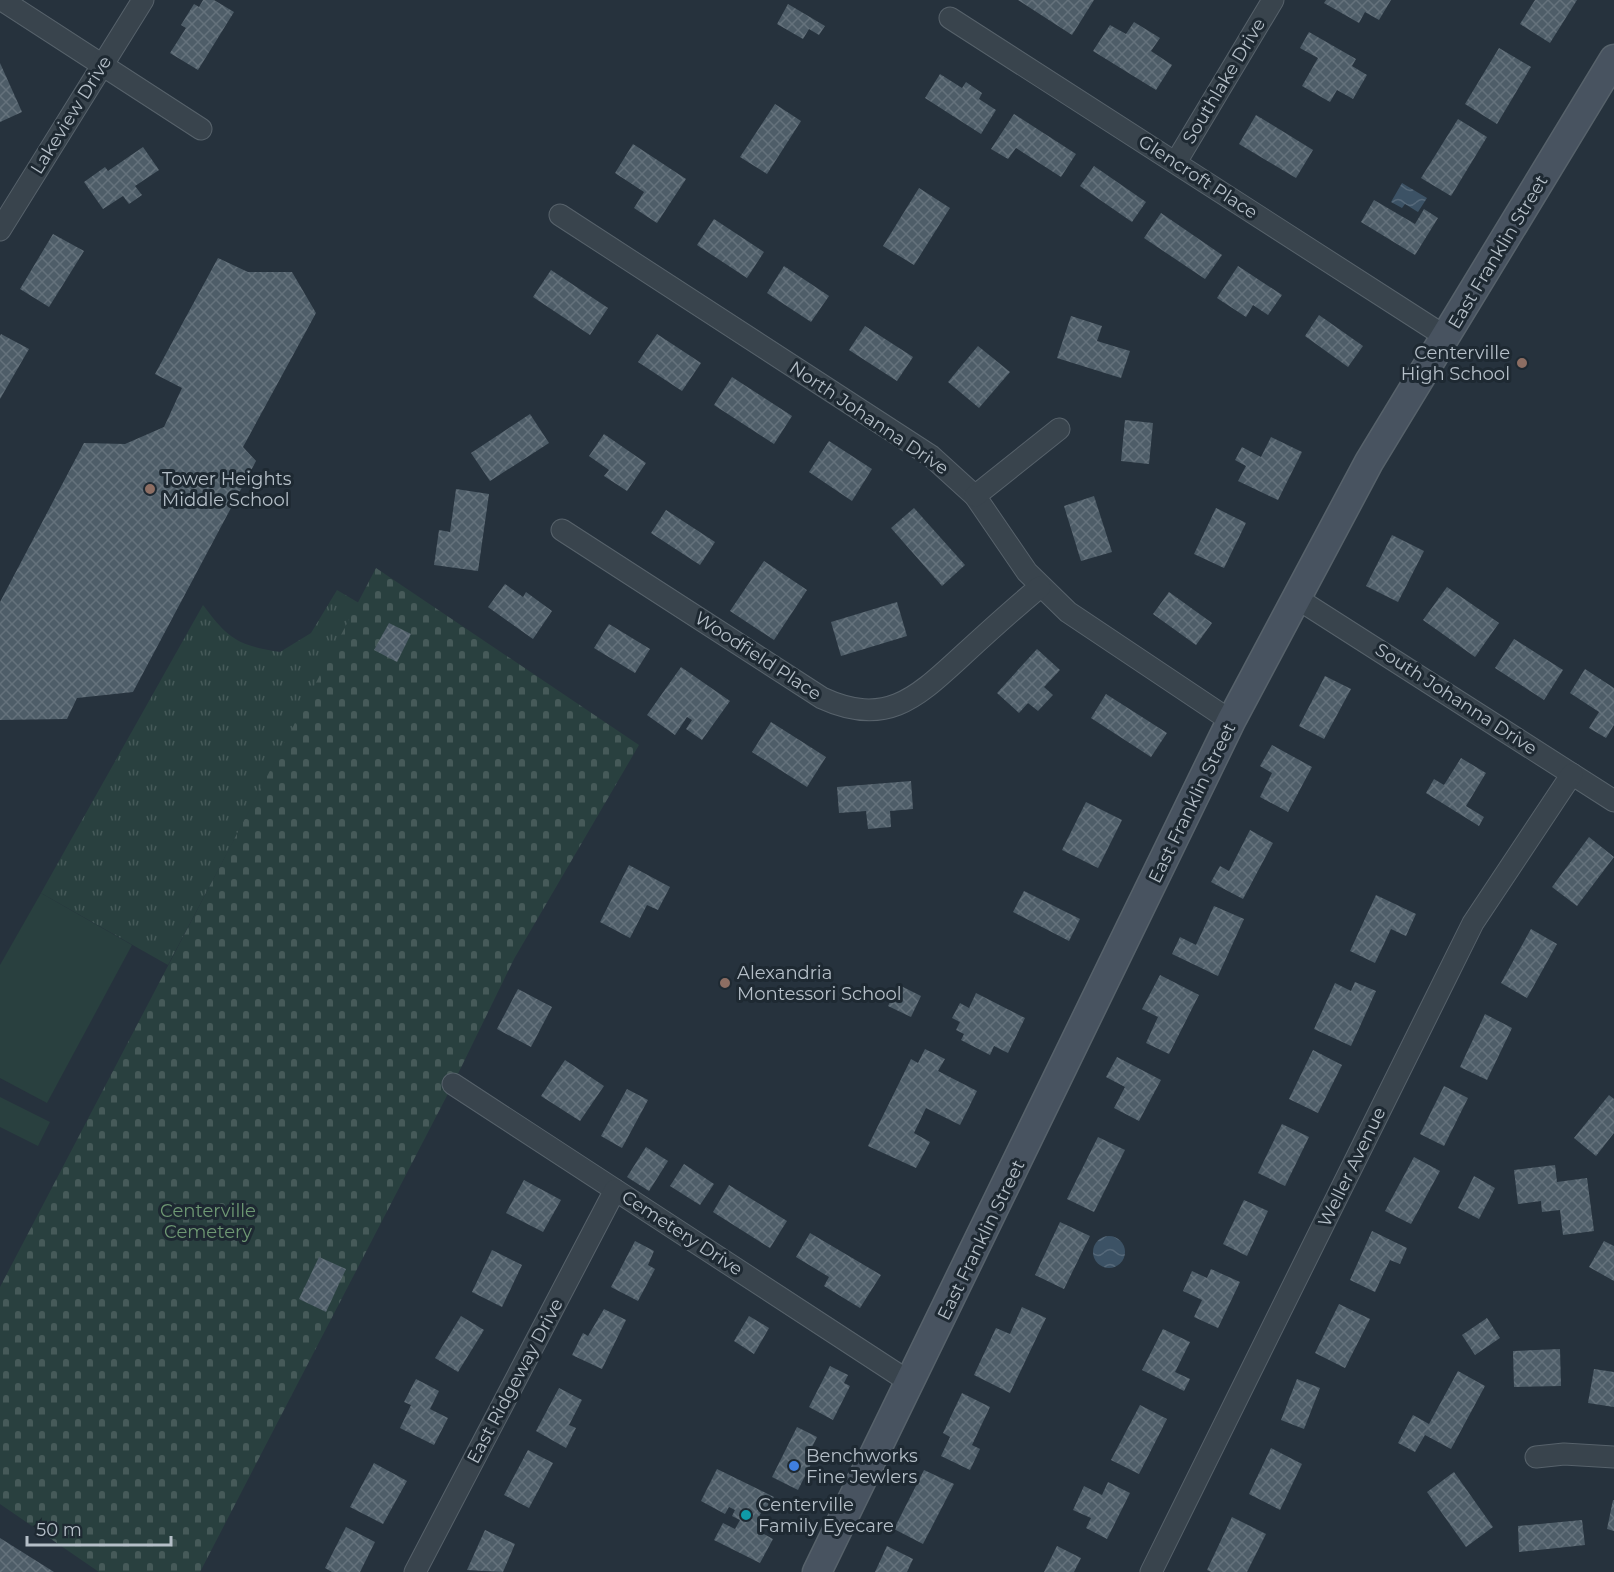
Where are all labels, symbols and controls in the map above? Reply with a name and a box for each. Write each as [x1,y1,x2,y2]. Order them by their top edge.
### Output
street label: Southlake Drive [1178,14,1270,148]
street label: Lakeview Drive [26,52,116,178]
street label: Glencroft Place [1134,130,1262,224]
street label: East Franklin Street [1443,171,1553,333]
place label: Centerville High School [1401,342,1510,385]
street label: North Johanna Drive [785,356,953,480]
marker: Centerville High School [1515,356,1529,370]
place label: Tower Heights Middle School [162,468,292,511]
marker: Tower Heights Middle School [143,482,157,496]
street label: Woodfield Place [691,607,826,705]
street label: South Johanna Drive [1371,638,1541,760]
street label: East Franklin Street [1144,719,1240,887]
place label: Alexandria Montessori School [737,962,902,1005]
marker: Alexandria Montessori School [718,976,732,990]
street label: Weller Avenue [1314,1104,1390,1230]
street label: East Franklin Street [933,1156,1029,1324]
street label: Cemetery Drive [617,1186,747,1280]
park label: Centerville Cemetery [160,1200,256,1243]
street label: East Ridgeway Drive [462,1295,568,1467]
place label: Benchworks Fine Jewlers [806,1445,918,1488]
marker: Benchworks Fine Jewlers [787,1459,801,1473]
place label: Centerville Family Eyecare [758,1494,894,1537]
marker: Centerville Family Eyecare [739,1508,753,1522]
scale bar [27,1509,171,1547]
text: 50 m [36,1519,82,1541]

